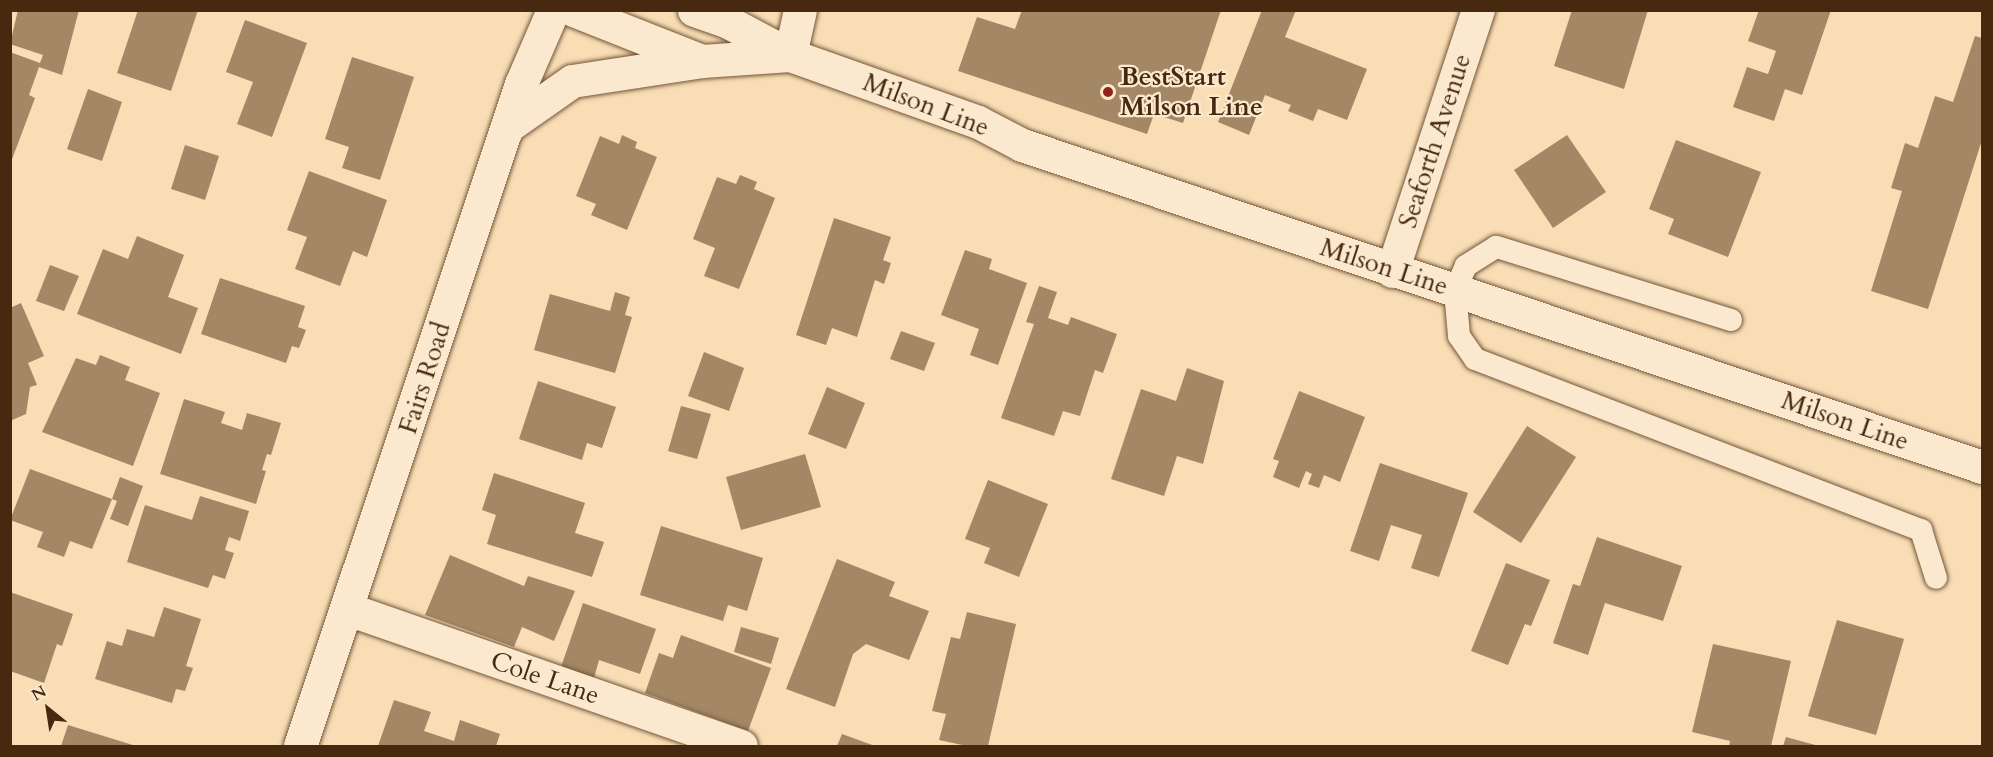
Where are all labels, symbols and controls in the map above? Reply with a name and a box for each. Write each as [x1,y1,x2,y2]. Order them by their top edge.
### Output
street label: Seaforth Avenue [1392,50,1478,232]
place label: BestStart Milson Line [1120,61,1263,122]
street label: Milson Line [859,67,993,143]
marker: BestStart Milson Line [1101,85,1115,99]
street label: Milson Line [1316,232,1452,302]
street label: Fairs Road [392,318,458,438]
street label: Milson Line [1777,385,1913,457]
street label: Cole Lane [487,645,603,711]
north arrow [18,679,78,739]
text: N [27,680,51,706]

